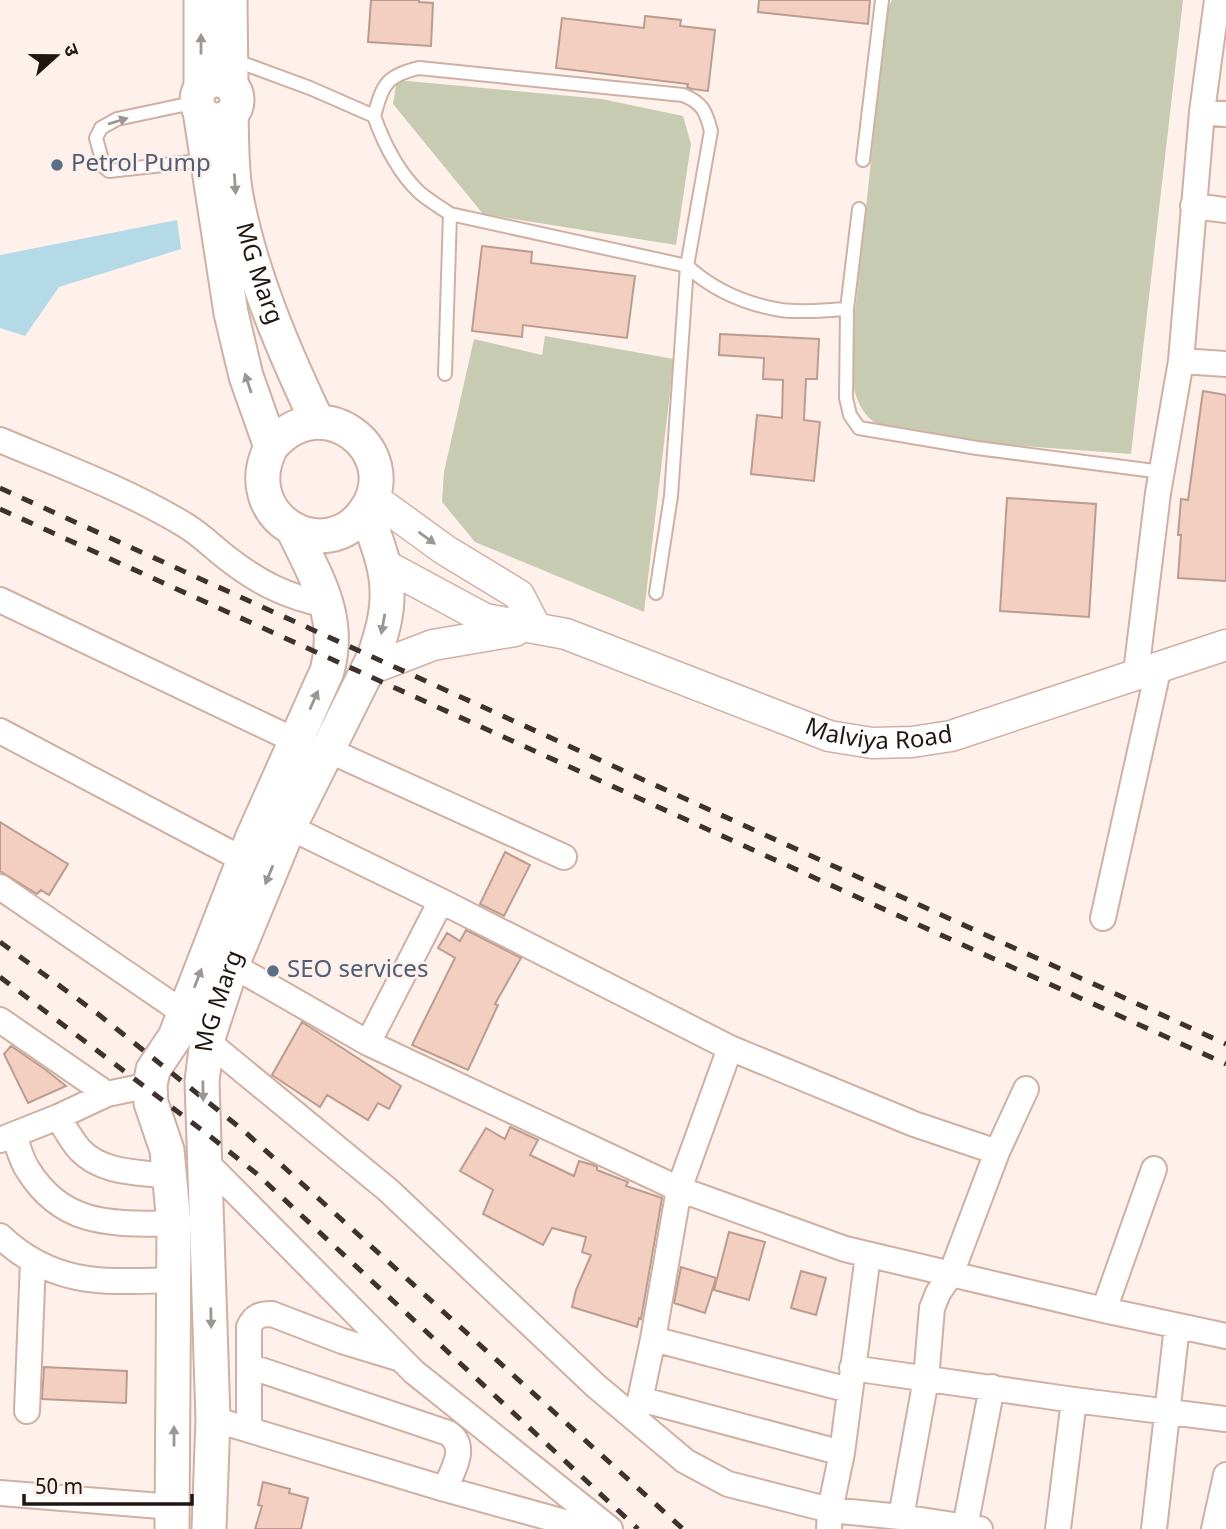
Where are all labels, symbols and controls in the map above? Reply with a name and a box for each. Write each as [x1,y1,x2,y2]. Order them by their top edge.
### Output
north arrow [21,21,91,91]
one-way arrow [195,33,207,55]
text: उ [56,41,84,61]
one-way arrow [107,115,128,125]
place label: Petrol Pump [71,149,211,181]
marker: Petrol Pump [49,157,65,173]
one-way arrow [230,173,241,195]
street label: MG Marg [226,220,289,329]
one-way arrow [243,372,253,393]
one-way arrow [418,530,436,545]
one-way arrow [377,613,388,635]
one-way arrow [309,690,320,711]
street label: Malviya Road [800,712,955,759]
one-way arrow [264,865,275,886]
street label: MG Marg [190,946,252,1054]
place label: SEO services [287,955,428,987]
marker: SEO services [265,963,281,979]
one-way arrow [192,968,203,989]
one-way arrow [197,1080,209,1102]
one-way arrow [205,1307,217,1329]
one-way arrow [168,1425,180,1447]
scale bar [24,1462,192,1506]
text: 50 m [35,1475,83,1503]

